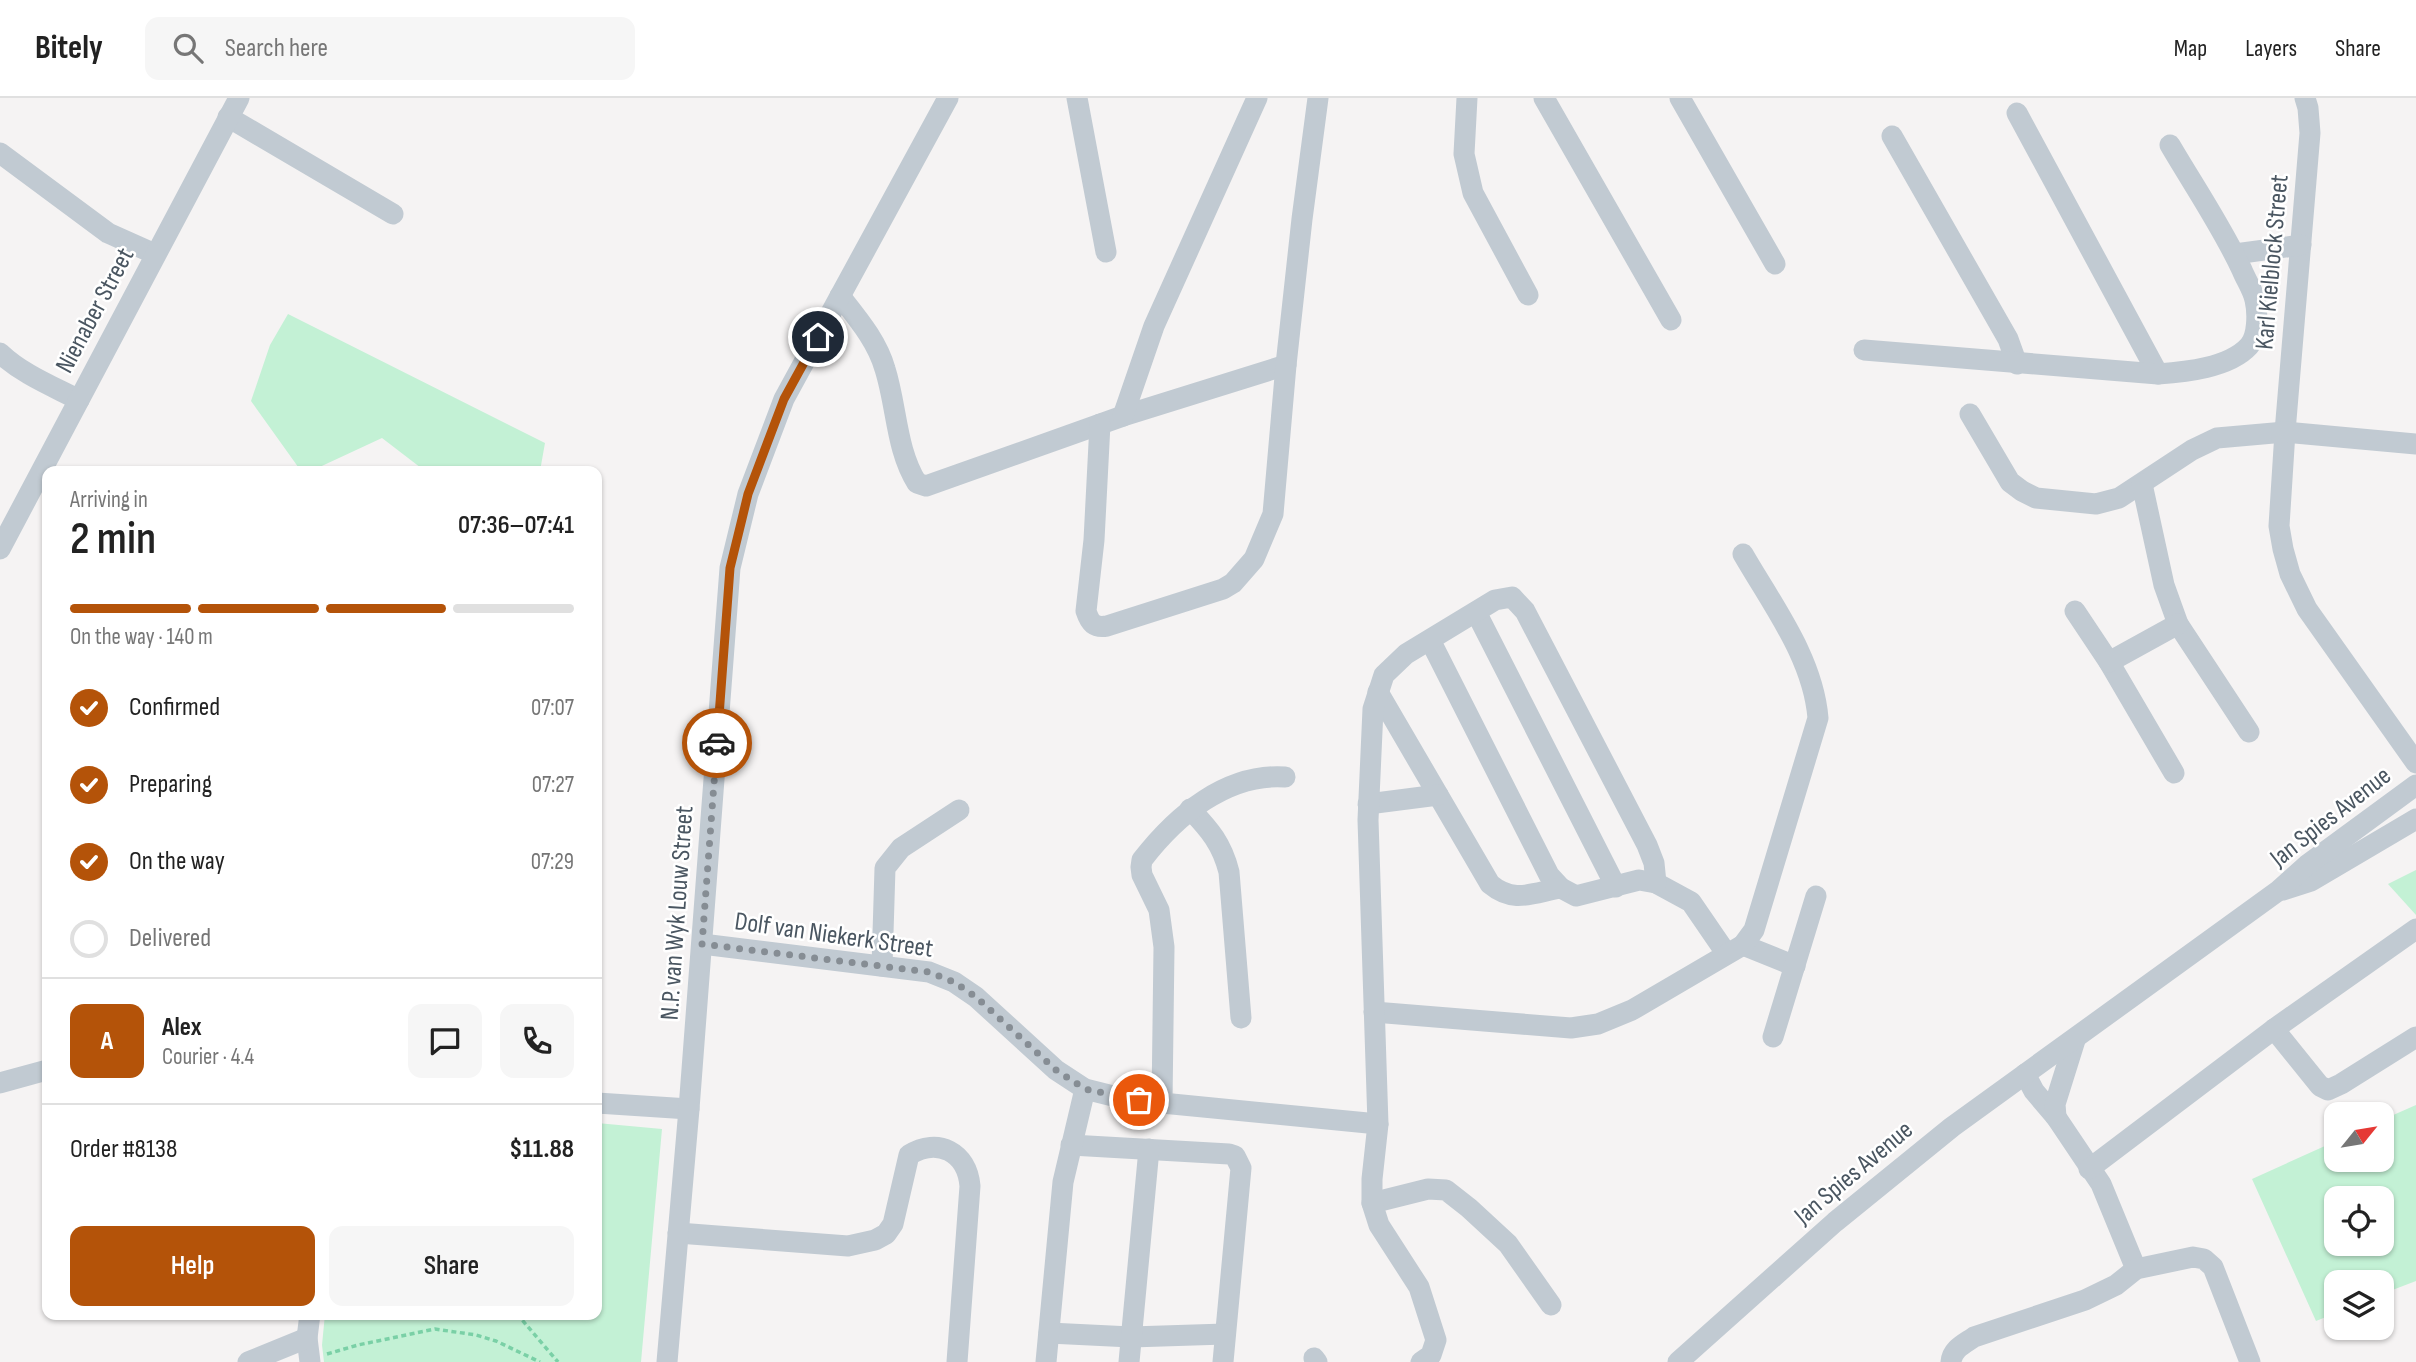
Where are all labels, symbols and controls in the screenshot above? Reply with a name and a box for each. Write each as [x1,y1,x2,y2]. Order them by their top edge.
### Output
search box [145,17,635,80]
text: Bitely [35,28,103,68]
icon: search [169,29,207,67]
text: Search here [225,33,328,64]
text: Map [2174,34,2207,63]
text: Layers [2245,34,2297,63]
text: Share [2335,34,2381,63]
street label: Karl Kielblock Street [2249,173,2296,351]
street label: Nienaber Street [49,243,141,379]
pin [788,307,848,367]
icon: home [799,318,837,356]
text: Arriving in [70,486,148,514]
text: 07:36–07:41 [458,510,574,541]
text: 2 min [70,512,156,567]
text: On the way · 140 m [70,623,213,651]
icon: check [70,689,108,727]
text: Confirmed [129,692,220,723]
text: 07:07 [531,694,574,722]
courier [682,708,752,778]
icon: car [698,724,736,762]
street label: Jan Spies Avenue [2264,760,2398,875]
icon: check [70,766,108,804]
text: Preparing [129,769,212,800]
text: 07:27 [532,771,574,799]
street label: N.P. van Wyk Louw Street [655,805,700,1021]
icon: check [70,843,108,881]
text: On the way [129,846,225,877]
text: 07:29 [531,848,574,876]
street label: Dolf van Niekerk Street [733,906,935,965]
text: Delivered [129,923,211,954]
button: chat [408,1004,482,1078]
button: phone [500,1004,574,1078]
text: Alex [162,1012,202,1043]
text: A [101,1026,113,1057]
text: Courier · 4.4 [162,1043,254,1071]
pin [1109,1070,1169,1130]
icon: bag [1120,1081,1158,1119]
north arrow [2324,1102,2394,1172]
map controls [2324,1102,2394,1340]
street label: Jan Spies Avenue [1788,1115,1919,1232]
text: Order #8138 [70,1134,177,1165]
text: $11.88 [509,1134,574,1165]
button: locate [2324,1186,2394,1256]
button: Help [70,1226,315,1306]
button: Share [329,1226,574,1306]
button: layers [2324,1270,2394,1340]

